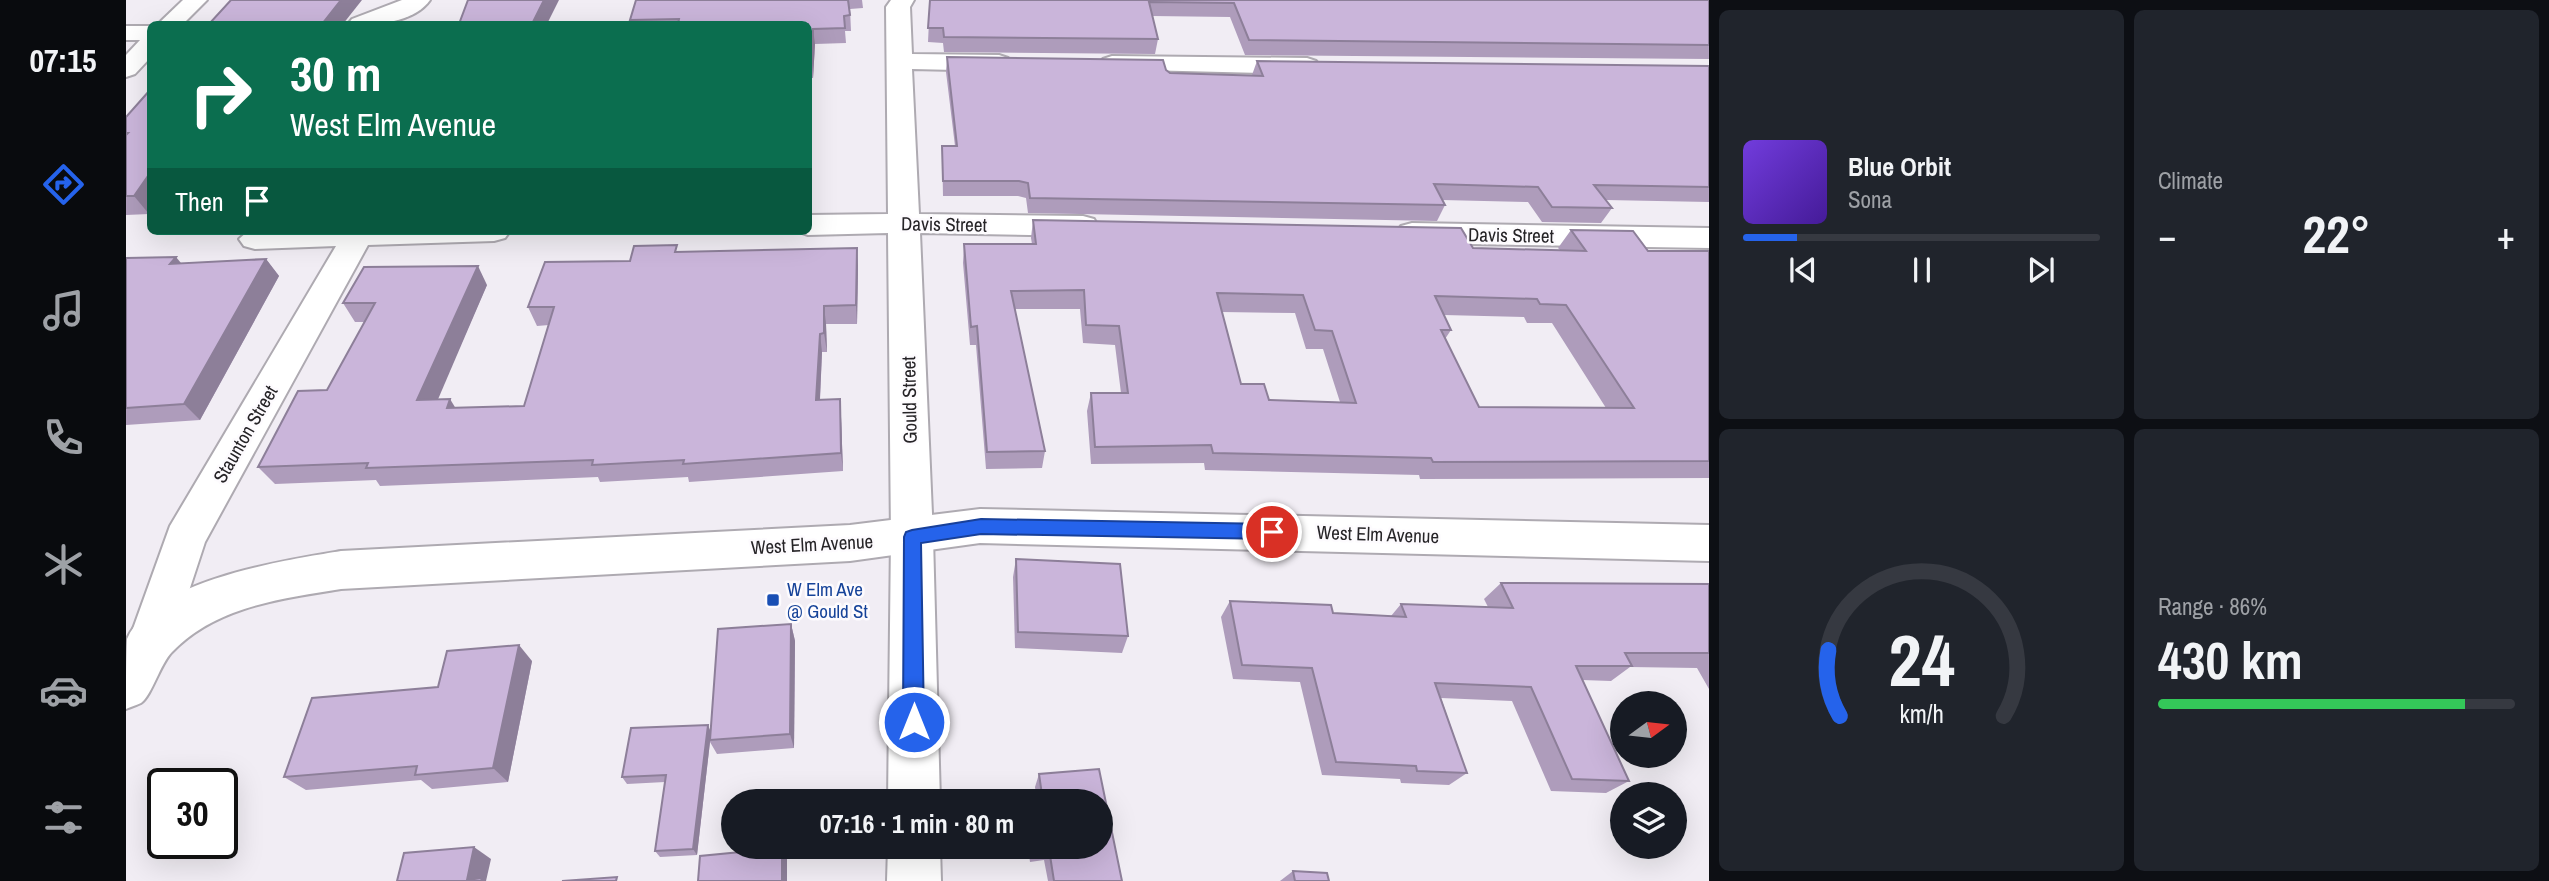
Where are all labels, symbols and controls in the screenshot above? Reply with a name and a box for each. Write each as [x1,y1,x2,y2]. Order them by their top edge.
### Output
text: 07:15 [29,39,97,82]
text: 30 m [290,40,382,106]
icon: right [175,49,266,140]
text: West Elm Avenue [290,103,496,146]
text: Blue Orbit [1848,149,1951,184]
icon: directions [39,160,88,209]
text: Climate [2158,165,2223,196]
icon: arrive [238,182,276,220]
text: Then [175,184,224,219]
text: Sona [1848,184,1892,215]
text: 22° [2302,199,2371,269]
street label: Davis Street [901,210,988,238]
text: − [2158,210,2176,261]
text: + [2497,210,2515,261]
street label: Davis Street [1468,221,1555,249]
icon: previous [1784,251,1822,289]
icon: pause [1903,251,1941,289]
icon: next [2022,251,2060,289]
icon: music [39,286,88,335]
street label: Gould Street [895,355,923,444]
street label: Staunton Street [207,380,284,487]
icon: phone [39,413,88,462]
pin [1242,502,1302,562]
icon: arrive [1253,513,1291,551]
street label: West Elm Avenue [1316,519,1440,549]
street label: West Elm Avenue [750,528,874,560]
icon: climate [39,540,88,589]
place label: W Elm Ave @ Gould St [787,576,868,624]
text: Range · 86% [2158,591,2267,622]
marker: W Elm Ave @ Gould St [765,592,781,608]
text: 24 [1888,611,1955,709]
text: 430 km [2158,625,2303,695]
icon: car [39,666,88,715]
position arrow [877,685,951,759]
north arrow [1610,691,1687,768]
map controls [1610,691,1687,859]
text: km/h [1899,697,1944,731]
speed limit sign: 30 [147,768,238,859]
button: layers [1610,782,1687,859]
icon: filters [39,793,88,842]
text: 07:16 · 1 min · 80 m [820,806,1014,841]

